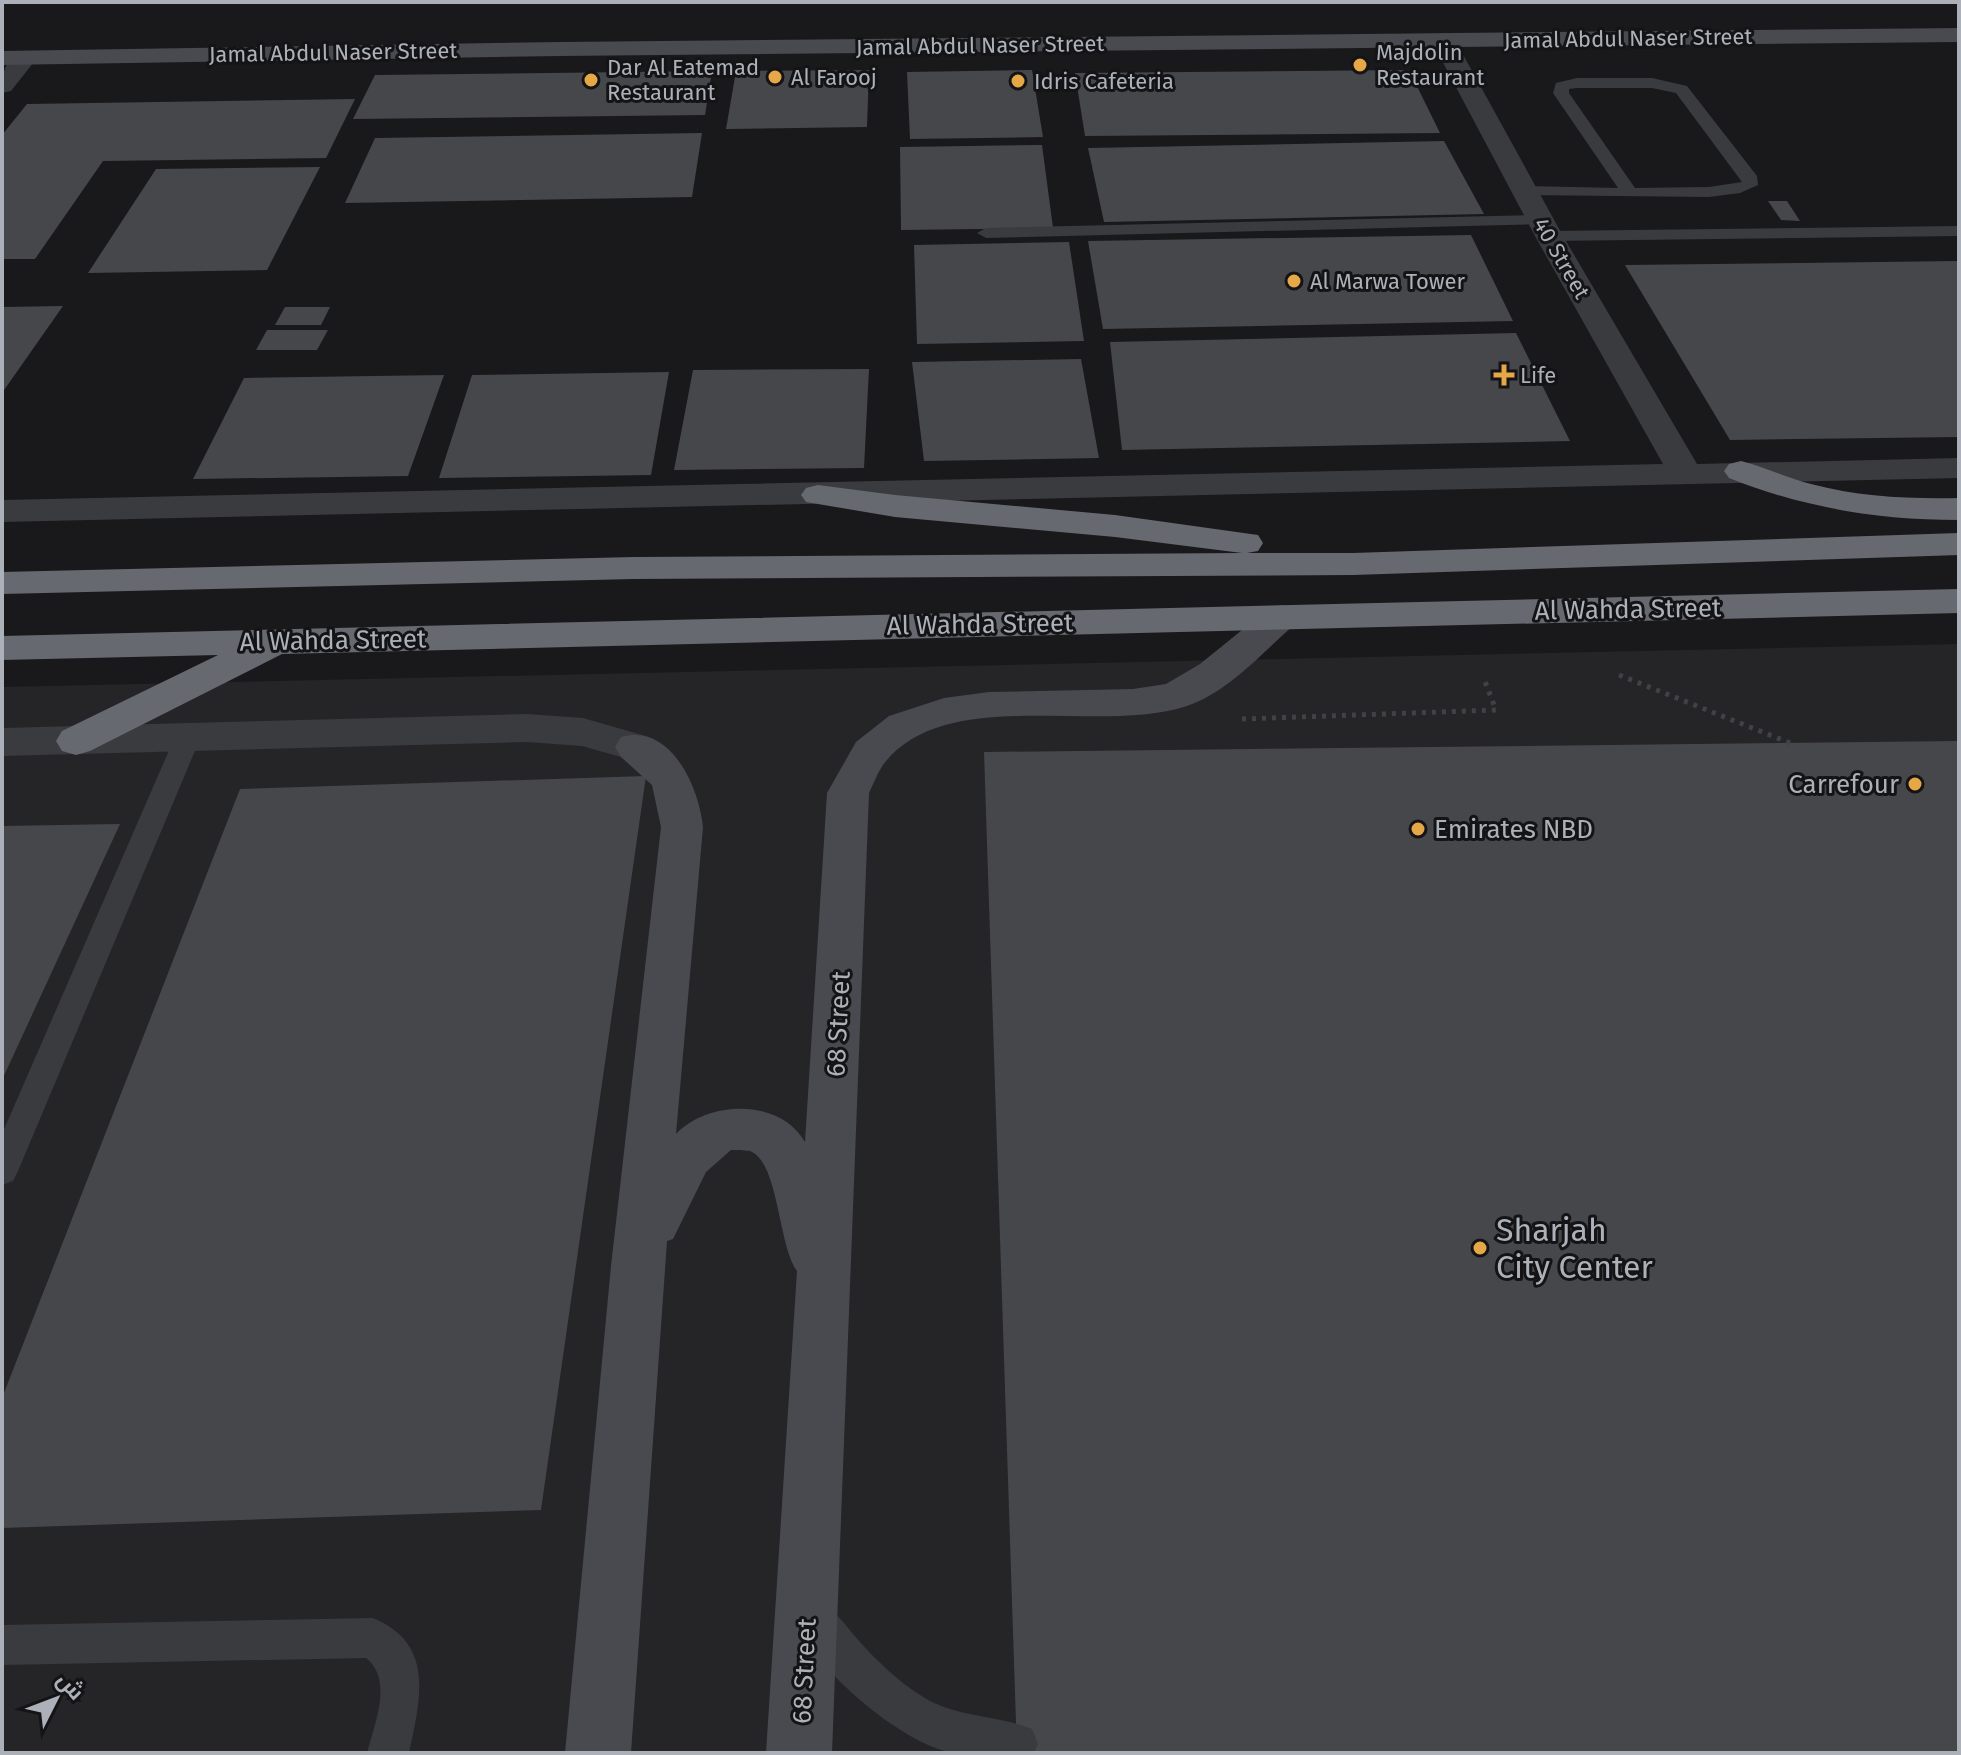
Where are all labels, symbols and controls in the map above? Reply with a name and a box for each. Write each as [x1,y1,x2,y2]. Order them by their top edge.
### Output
street label: Jamal Abdul Naser Street [1504,23,1753,54]
street label: Jamal Abdul Naser Street [856,30,1105,61]
street label: Jamal Abdul Naser Street [209,37,458,68]
place label: Majdolin Restaurant [1376,39,1484,91]
place label: Dar Al Eatemad Restaurant [607,54,759,106]
marker: Majdolin Restaurant [1351,56,1369,74]
place label: Al Farooj [791,64,877,91]
marker: Al Farooj [766,68,784,86]
place label: Idris Cafeteria [1034,68,1174,95]
marker: Dar Al Eatemad Restaurant [582,71,600,89]
marker: Idris Cafeteria [1009,72,1027,90]
street label: 40 Street [1528,213,1596,304]
place label: Al Marwa Tower [1310,268,1466,295]
marker: Al Marwa Tower [1285,272,1303,290]
place label: Life [1520,362,1556,389]
marker: Life [1495,366,1513,384]
street label: Al Wahda Street [1534,592,1722,627]
street label: Al Wahda Street [886,607,1074,642]
street label: Al Wahda Street [239,623,427,658]
place label: Carrefour [1788,769,1899,800]
marker: Carrefour [1906,775,1924,793]
place label: Emirates NBD [1434,814,1593,845]
marker: Emirates NBD [1409,820,1427,838]
street label: 68 Street [820,970,857,1078]
place label: Sharjah City Center [1496,1211,1654,1286]
marker: Sharjah City Center [1471,1239,1489,1257]
street label: 68 Street [786,1617,823,1725]
north arrow [16,1659,96,1739]
text: ش [51,1666,90,1705]

